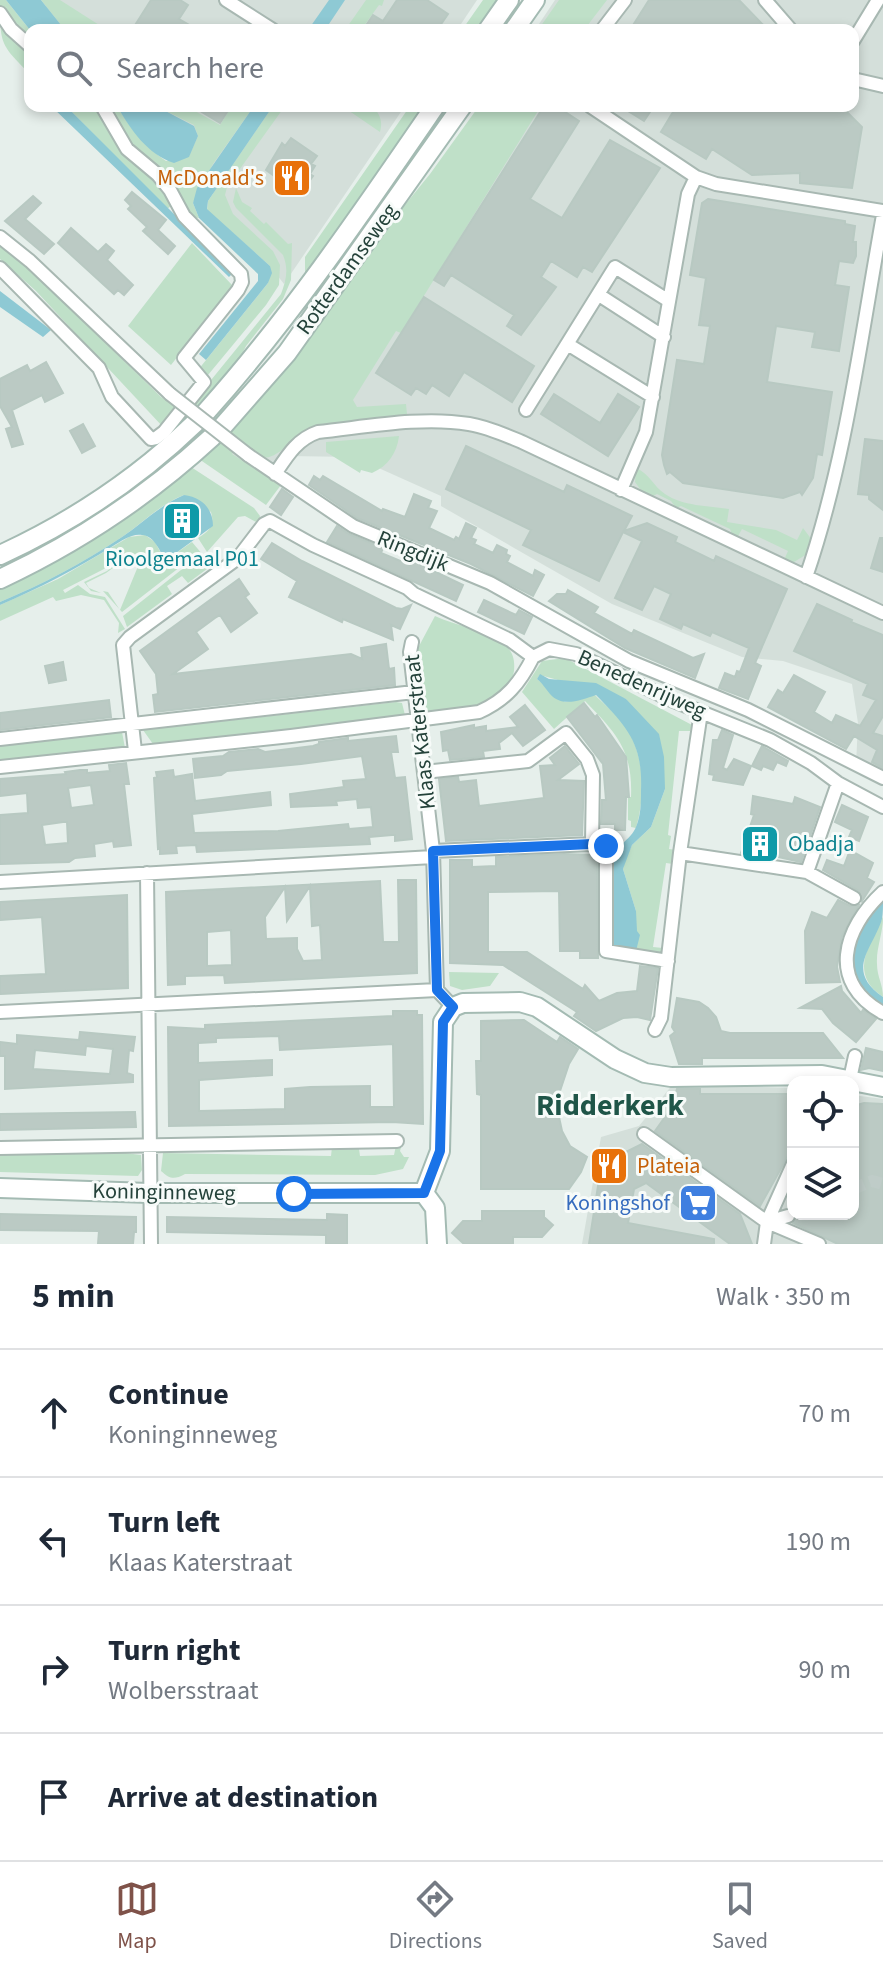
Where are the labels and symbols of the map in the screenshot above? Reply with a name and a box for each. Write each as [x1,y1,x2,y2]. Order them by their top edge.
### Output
restaurant icon: McDonald's [271,157,313,199]
place label: McDonald's [157,162,264,194]
street label: Rotterdamseweg [288,197,406,341]
building icon: Rioolgemaal P01 [161,500,203,542]
street label: Ringdijk [372,522,454,580]
place label: Rioolgemaal P01 [105,543,259,575]
street label: Benedenrijweg [572,641,712,727]
street label: Klaas Katerstraat [396,652,444,811]
building icon: Obadja [739,823,781,865]
route end [588,828,624,864]
place label: Obadja [788,828,854,860]
district label: Ridderkerk [536,1084,685,1127]
restaurant icon: Plateia [588,1145,630,1187]
place label: Plateia [637,1150,700,1182]
street label: Koninginneweg [92,1175,236,1209]
route start [276,1176,312,1212]
supermarket icon: Koningshof [677,1182,719,1224]
place label: Koningshof [565,1187,672,1219]

